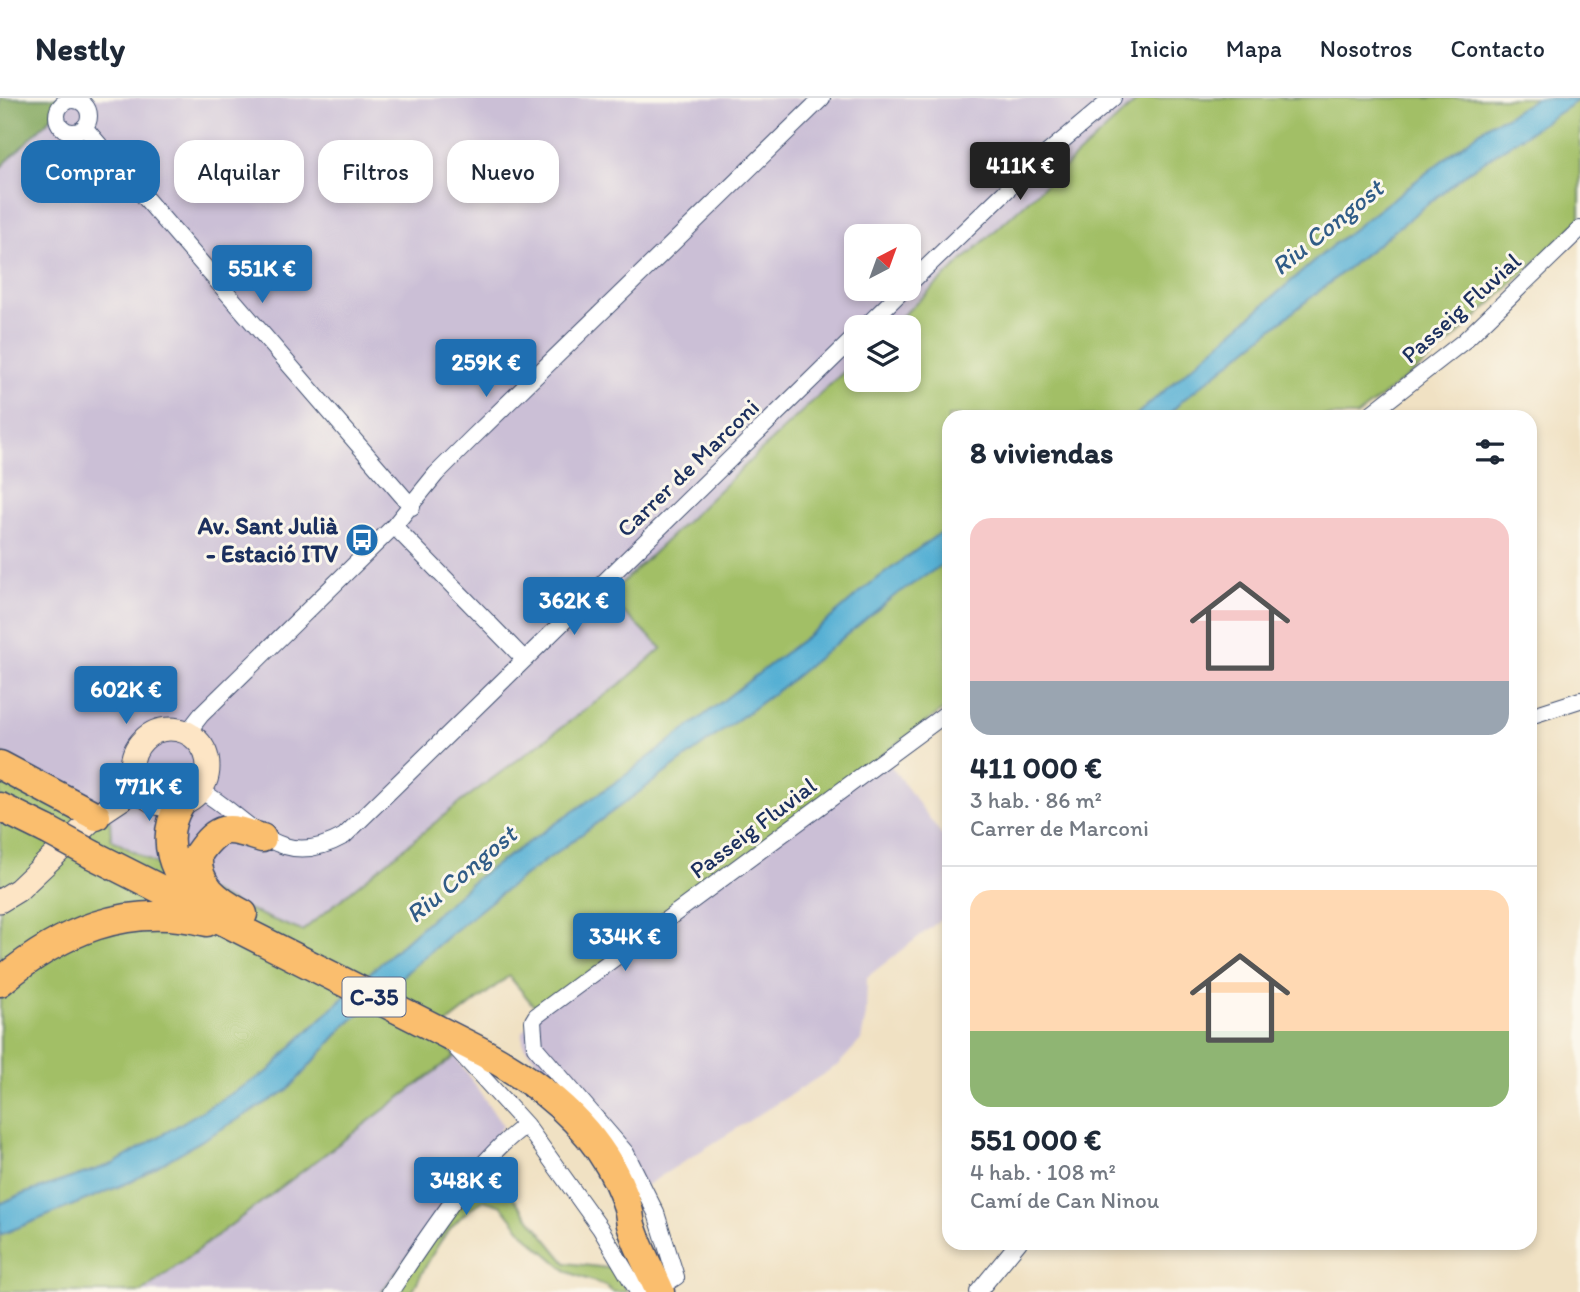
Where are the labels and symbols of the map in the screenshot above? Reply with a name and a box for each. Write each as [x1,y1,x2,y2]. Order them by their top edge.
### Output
pin: 411K € [963,142,1077,202]
water label: Riu Congost [1264,171,1391,282]
north arrow [844,224,920,301]
pin: 551K € [205,246,319,305]
street label: Passeig Fluvial [1395,246,1527,369]
pin: 259K € [429,340,543,399]
street label: Carrer de Marconi [610,392,765,543]
place label: Av. Sant Julià - Estació ITV [197,511,339,568]
bus stop icon: Av. Sant Julià - Estació ITV [343,521,381,559]
pin: 362K € [517,578,631,637]
pin: 602K € [69,666,183,726]
pin: 771K € [92,764,206,823]
street label: Passeig Fluvial [684,770,822,885]
water label: Riu Congost [399,817,525,930]
pin: 334K € [568,914,682,973]
road number: C-35 [342,977,406,1016]
pin: 348K € [409,1158,523,1217]

